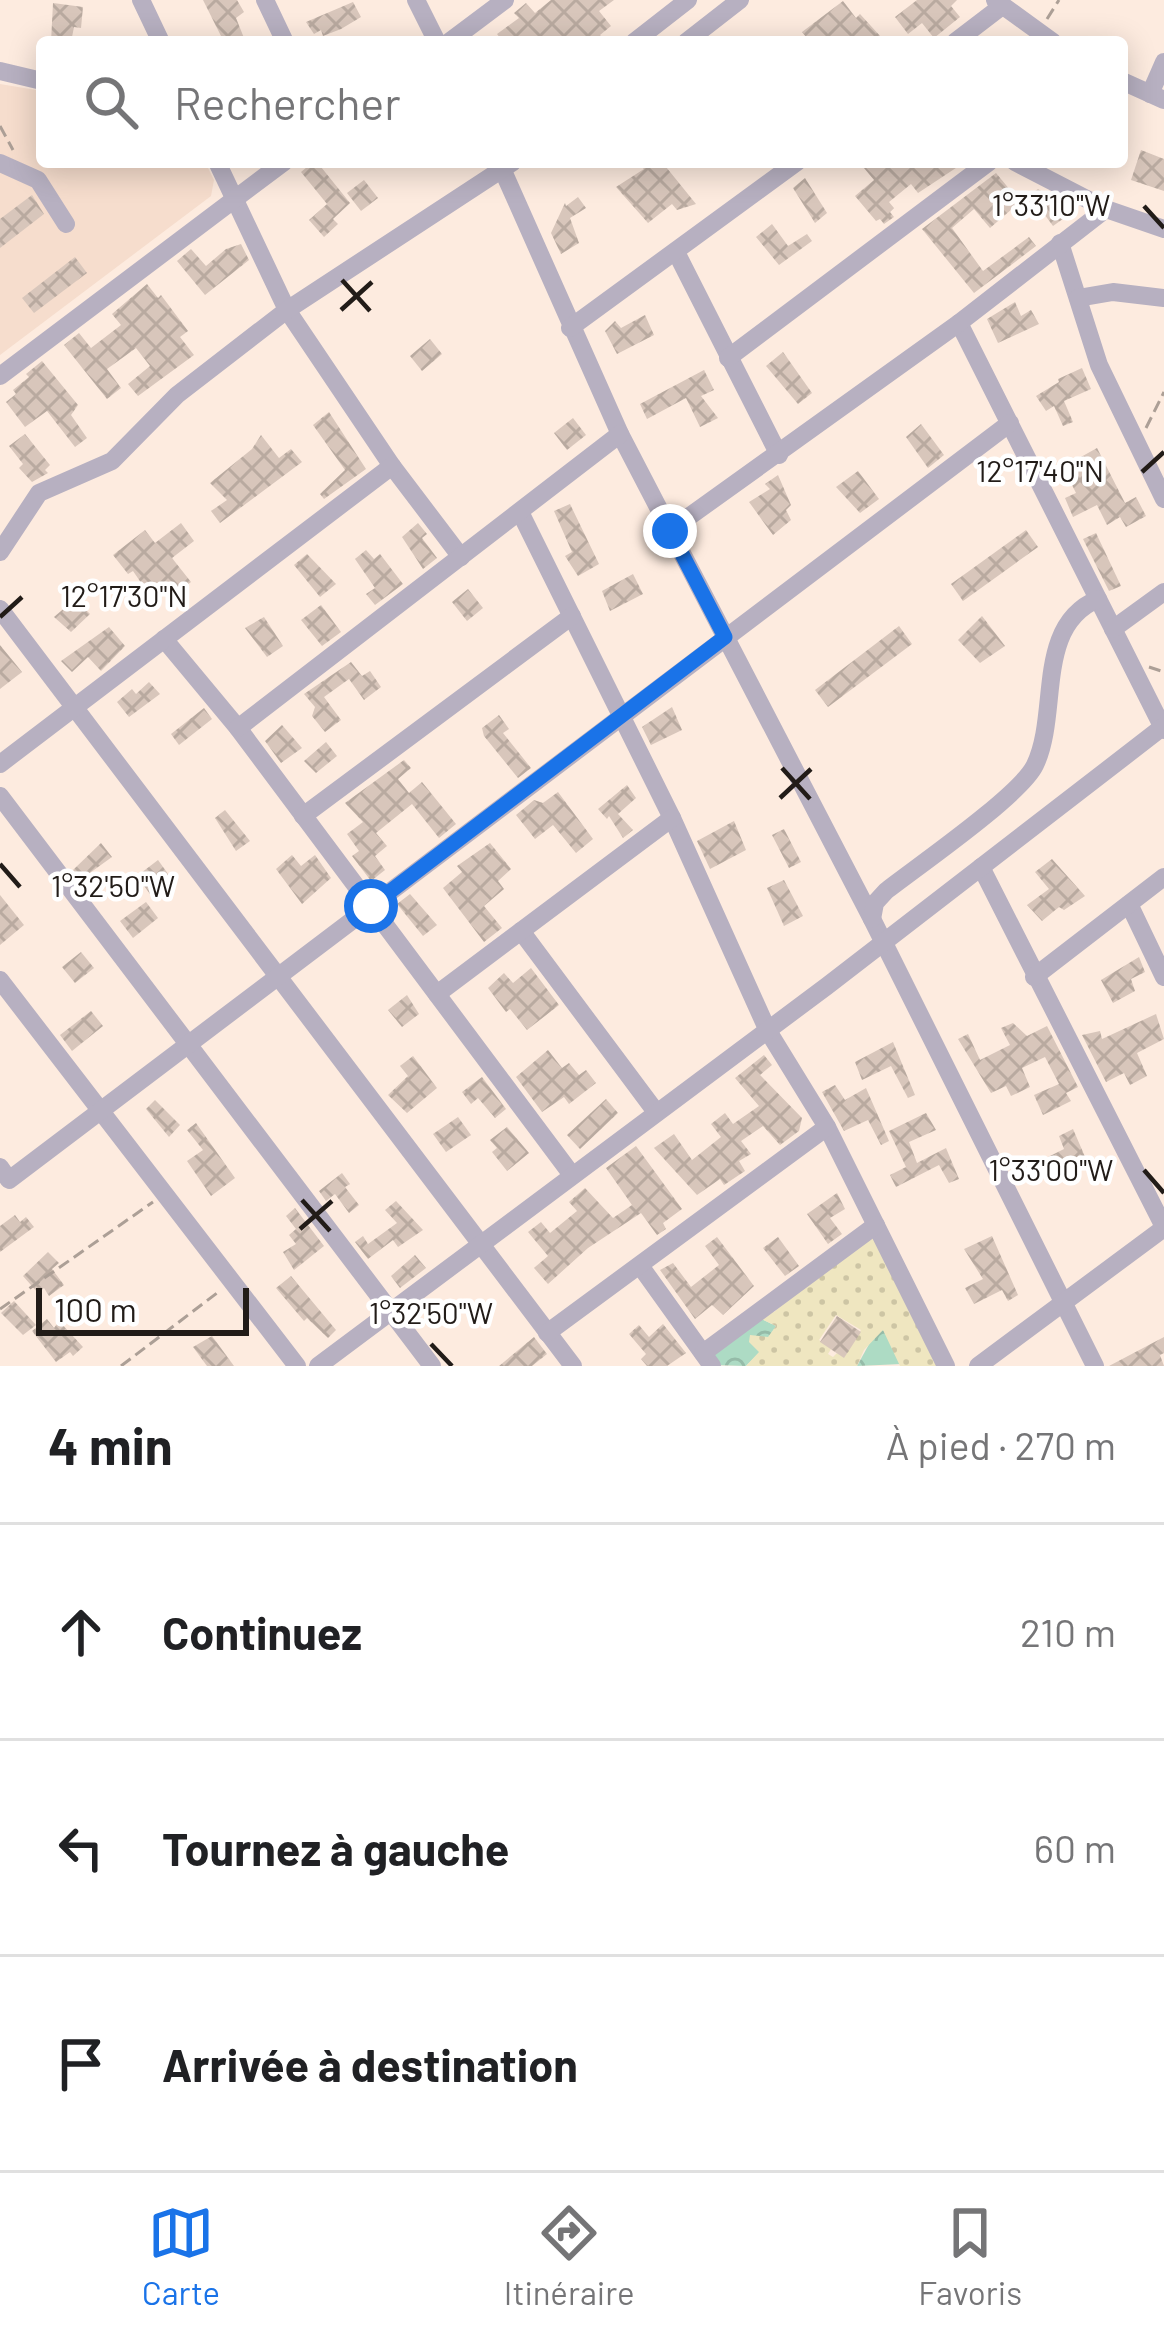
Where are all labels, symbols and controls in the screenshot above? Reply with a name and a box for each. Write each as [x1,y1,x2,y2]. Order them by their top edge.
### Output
search box [36,36,1128,168]
icon: search [78,69,144,135]
text: Rechercher [174,75,401,129]
text: 1°33'10"W [992,186,1110,222]
text: 12°17'40"N [976,452,1104,488]
route end [643,504,697,558]
text: 12°17'30"N [60,577,188,613]
text: 1°32'50"W [51,867,175,903]
route start [344,879,398,933]
text: 1°33'00"W [989,1151,1113,1187]
scale bar [36,1282,249,1335]
text: 100 m [54,1289,137,1329]
text: 1°32'50"W [369,1294,493,1330]
text: 4 min [48,1414,173,1475]
text: À pied · 270 m [886,1421,1116,1468]
icon: ahead [48,1599,114,1665]
text: Continuez [162,1605,362,1659]
text: 210 m [1020,1608,1116,1655]
icon: left [48,1815,114,1881]
text: Tournez à gauche [162,1821,509,1875]
text: 60 m [1034,1824,1116,1871]
icon: arrive [48,2031,114,2097]
text: Arrivée à destination [162,2037,578,2091]
tab: Carte [142,2200,220,2312]
tab: Itinéraire [504,2200,635,2312]
tab: Favoris [918,2200,1022,2312]

